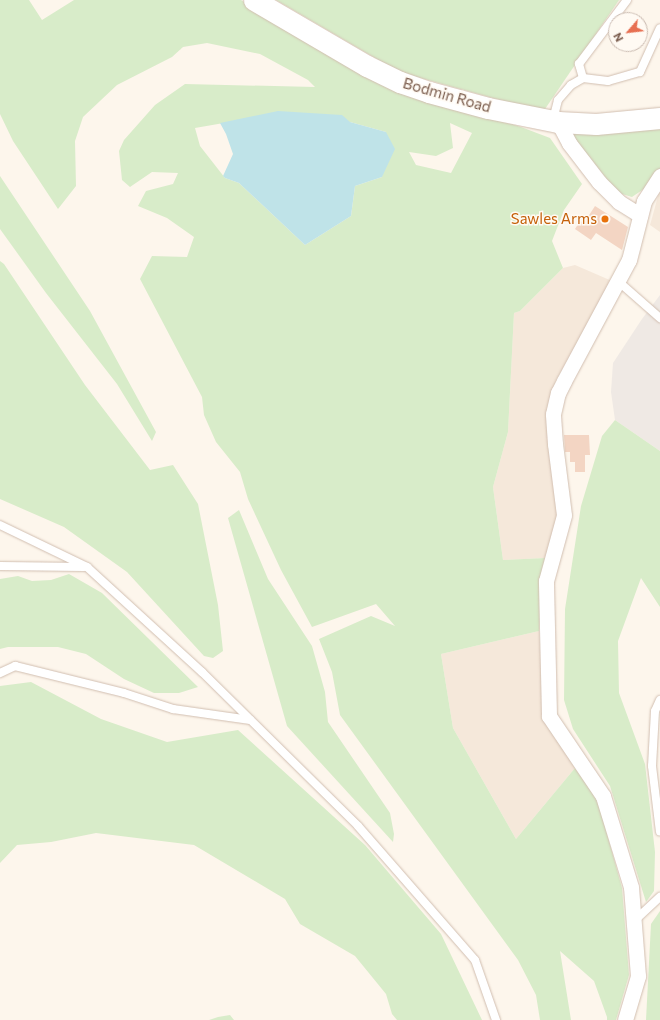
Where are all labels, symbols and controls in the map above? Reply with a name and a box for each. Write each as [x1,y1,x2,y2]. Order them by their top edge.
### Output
north arrow [608,12,648,52]
text: N [610,31,626,44]
street label: Bodmin Road [401,74,493,116]
place label: Sawles Arms [511,210,597,228]
marker: Sawles Arms [600,214,610,224]

